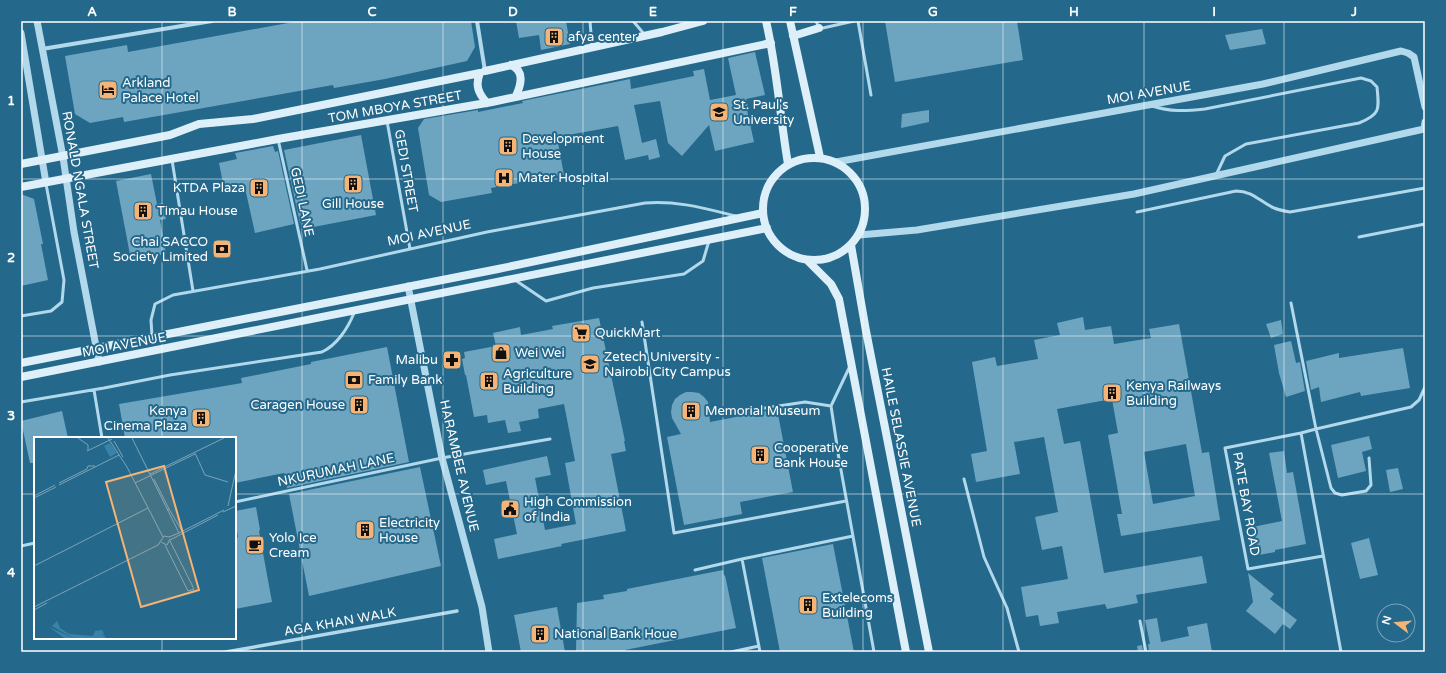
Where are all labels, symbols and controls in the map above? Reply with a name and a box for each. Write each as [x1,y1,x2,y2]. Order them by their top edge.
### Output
text: A [87,4,97,20]
text: B [227,4,237,20]
text: C [367,4,377,20]
text: D [508,4,518,20]
text: E [649,4,657,20]
text: F [789,4,797,20]
text: G [928,4,938,20]
text: H [1069,4,1079,20]
text: I [1212,4,1216,20]
text: J [1350,4,1357,20]
building icon: afya center [543,26,565,48]
place label: afya center [568,29,637,45]
place label: Arkland Palace Hotel [122,75,199,106]
street label: MOI AVENUE [1106,78,1192,108]
hotel icon: Arkland Palace Hotel [97,79,119,101]
street label: TOM MBOYA STREET [327,87,463,127]
text: 1 [7,93,15,109]
place label: St. Paul's University [733,97,794,128]
school or university icon: St. Paul's University [708,101,730,123]
street label: RONALD NGALA STREET [58,110,102,270]
street label: GEDI STREET [391,128,421,214]
place label: Development House [522,131,604,162]
building icon: Development House [497,135,519,157]
street label: GEDI LANE [287,166,317,238]
hospital icon: Mater Hospital [493,167,515,189]
place label: Mater Hospital [518,170,609,186]
building icon: Gill House [342,173,364,195]
building icon: KTDA Plaza [248,177,270,199]
place label: KTDA Plaza [173,180,245,196]
place label: Gill House [322,196,384,212]
building icon: Timau House [132,200,154,222]
place label: Timau House [157,203,238,219]
street label: MOI AVENUE [386,216,472,250]
place label: Chai SACCO Society Limited [113,234,208,265]
bank icon: Chai SACCO Society Limited [211,238,233,260]
text: 2 [7,250,15,266]
supermarket icon: QuickMart [570,322,592,344]
place label: QuickMart [595,325,660,341]
street label: MOI AVENUE [81,329,167,361]
shop icon: Wei Wei [490,342,512,364]
place label: Wei Wei [515,345,565,361]
pharmacy icon: Malibu [441,349,463,371]
place label: Zetech University - Nairobi City Campus [604,349,731,380]
place label: Malibu [396,352,438,368]
school or university icon: Zetech University - Nairobi City Campus [579,353,601,375]
place label: Agriculture Building [503,366,572,397]
street label: HAILE SELASSIE AVENUE [878,366,924,528]
bank icon: Family Bank [343,369,365,391]
building icon: Agriculture Building [478,370,500,392]
place label: Family Bank [368,372,442,388]
place label: Kenya Railways Building [1126,378,1221,409]
building icon: Kenya Railways Building [1101,382,1123,404]
building icon: Caragen House [348,394,370,416]
place label: Caragen House [250,397,345,413]
street label: HARAMBEE AVENUE [436,398,482,534]
building icon: Memorial Museum [680,400,702,422]
place label: Kenya Cinema Plaza [104,403,187,434]
place label: Memorial Museum [705,403,820,419]
building icon: Kenya Cinema Plaza [190,407,212,429]
text: 3 [7,408,15,424]
inset map [34,437,236,639]
place label: Cooperative Bank House [774,440,849,471]
building icon: Cooperative Bank House [749,444,771,466]
street label: NKURUMAH LANE [276,450,396,490]
street label: PATE BAY ROAD [1229,451,1263,557]
place label: High Commission of India [524,494,632,525]
public building icon: High Commission of India [499,498,521,520]
place label: Electricity House [379,515,440,546]
building icon: Electricity House [354,519,376,541]
place label: Yolo Ice Cream [269,530,317,561]
cafe icon: Yolo Ice Cream [244,534,266,556]
text: 4 [7,565,16,581]
place label: Extelecoms Building [822,590,893,621]
building icon: Extelecoms Building [797,594,819,616]
north arrow [1376,603,1416,643]
street label: AGA KHAN WALK [283,604,398,640]
text: N [1379,614,1394,626]
building icon: National Bank Houe [529,623,551,645]
place label: National Bank Houe [554,626,677,642]

